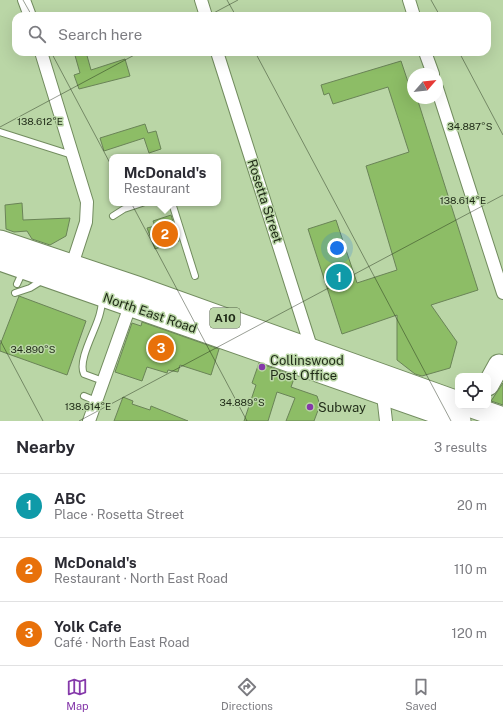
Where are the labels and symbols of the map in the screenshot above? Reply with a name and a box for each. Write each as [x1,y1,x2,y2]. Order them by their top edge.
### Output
north arrow [407,68,443,104]
text: 138.612°E [17,115,63,127]
text: 34.887°S [448,120,493,132]
street label: Rosetta Street [244,157,286,245]
text: 138.614°E [440,194,486,206]
pin: 2 [152,219,178,249]
your location [327,238,347,258]
pin: 1 [326,262,352,292]
street label: North East Road [101,290,199,336]
road number: A10 [210,308,240,328]
pin: 3 [148,333,174,363]
text: 34.890°S [11,343,56,355]
place label: Collinswood Post Office [270,353,344,383]
marker: Collinswood Post Office [257,362,267,372]
text: 34.889°S [219,396,265,408]
text: 138.614°E [65,400,111,412]
place label: Subway [318,400,366,415]
marker: Subway [305,402,315,412]

